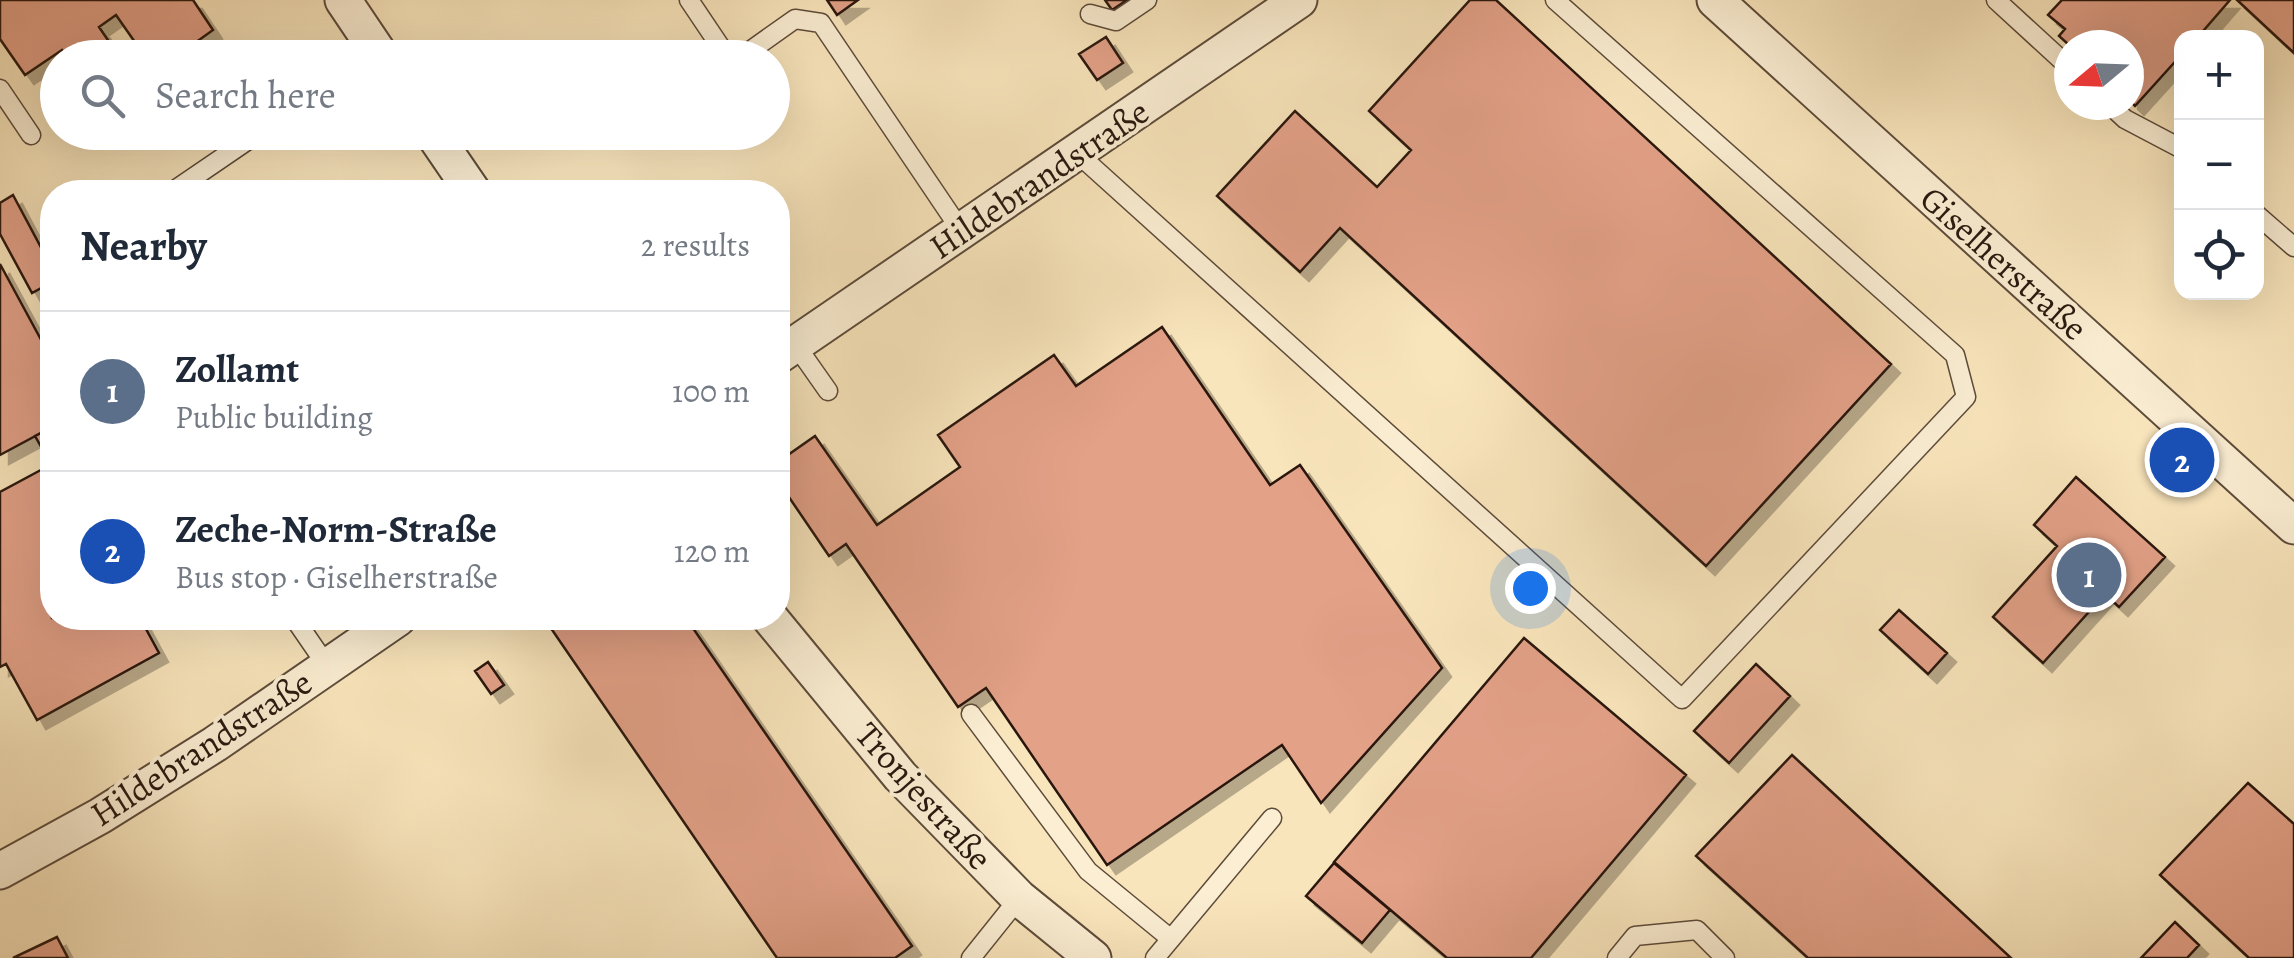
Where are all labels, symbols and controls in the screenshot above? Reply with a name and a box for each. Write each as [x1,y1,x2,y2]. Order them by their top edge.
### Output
north arrow [2054,30,2144,120]
map controls [2174,30,2264,300]
button: + [2174,30,2264,120]
search box [40,40,790,150]
icon: search [75,68,130,123]
text: Search here [155,69,336,121]
street label: Hildebrandstraße [920,88,1158,270]
button: − [2174,120,2264,210]
street label: Giselherstraße [1910,175,2098,351]
button: locate [2174,210,2264,300]
text: Nearby [80,217,207,274]
text: 2 results [641,223,750,267]
text: Zollamt [175,343,299,395]
text: 1 [107,369,118,413]
text: 100 m [672,369,750,413]
text: Public building [175,395,373,439]
pin: 2 [2150,422,2214,498]
text: Zeche-Norm-Straße [175,503,497,555]
text: 2 [105,529,120,573]
text: 120 m [674,529,750,573]
pin: 1 [2056,538,2122,612]
text: Bus stop · Giselherstraße [175,555,498,599]
your location [1505,563,1556,614]
street label: Hildebrandstraße [81,658,321,838]
street label: Tronjestraße [845,712,1003,880]

